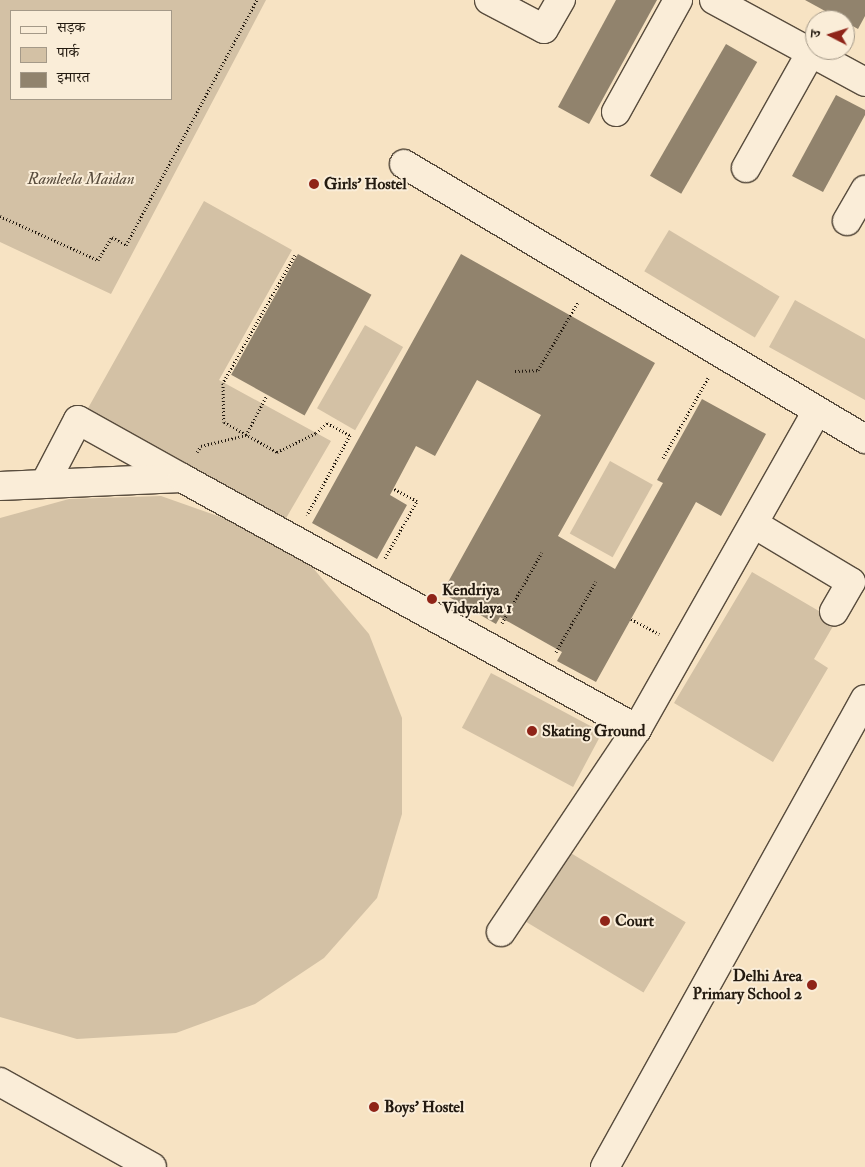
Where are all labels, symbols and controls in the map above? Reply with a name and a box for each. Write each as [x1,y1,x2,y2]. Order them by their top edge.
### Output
legend [10,10,172,100]
north arrow [805,10,855,60]
text: सड़क [57,18,85,37]
text: उ [807,29,824,38]
text: पार्क [57,43,79,62]
text: इमारत [57,68,90,87]
park label: Ramleela Maidan [27,169,135,189]
place label: Girls' Hostel [324,174,407,194]
marker: Girls' Hostel [308,178,320,190]
place label: Kendriya Vidyalaya 1 [442,580,512,618]
marker: Kendriya Vidyalaya 1 [426,593,438,605]
place label: Skating Ground [542,721,645,741]
marker: Skating Ground [526,725,538,737]
place label: Court [615,911,654,931]
marker: Court [599,915,611,927]
place label: Delhi Area Primary School 2 [693,966,802,1004]
marker: Delhi Area Primary School 2 [806,979,818,991]
place label: Boys' Hostel [384,1097,464,1117]
marker: Boys' Hostel [368,1101,380,1113]

